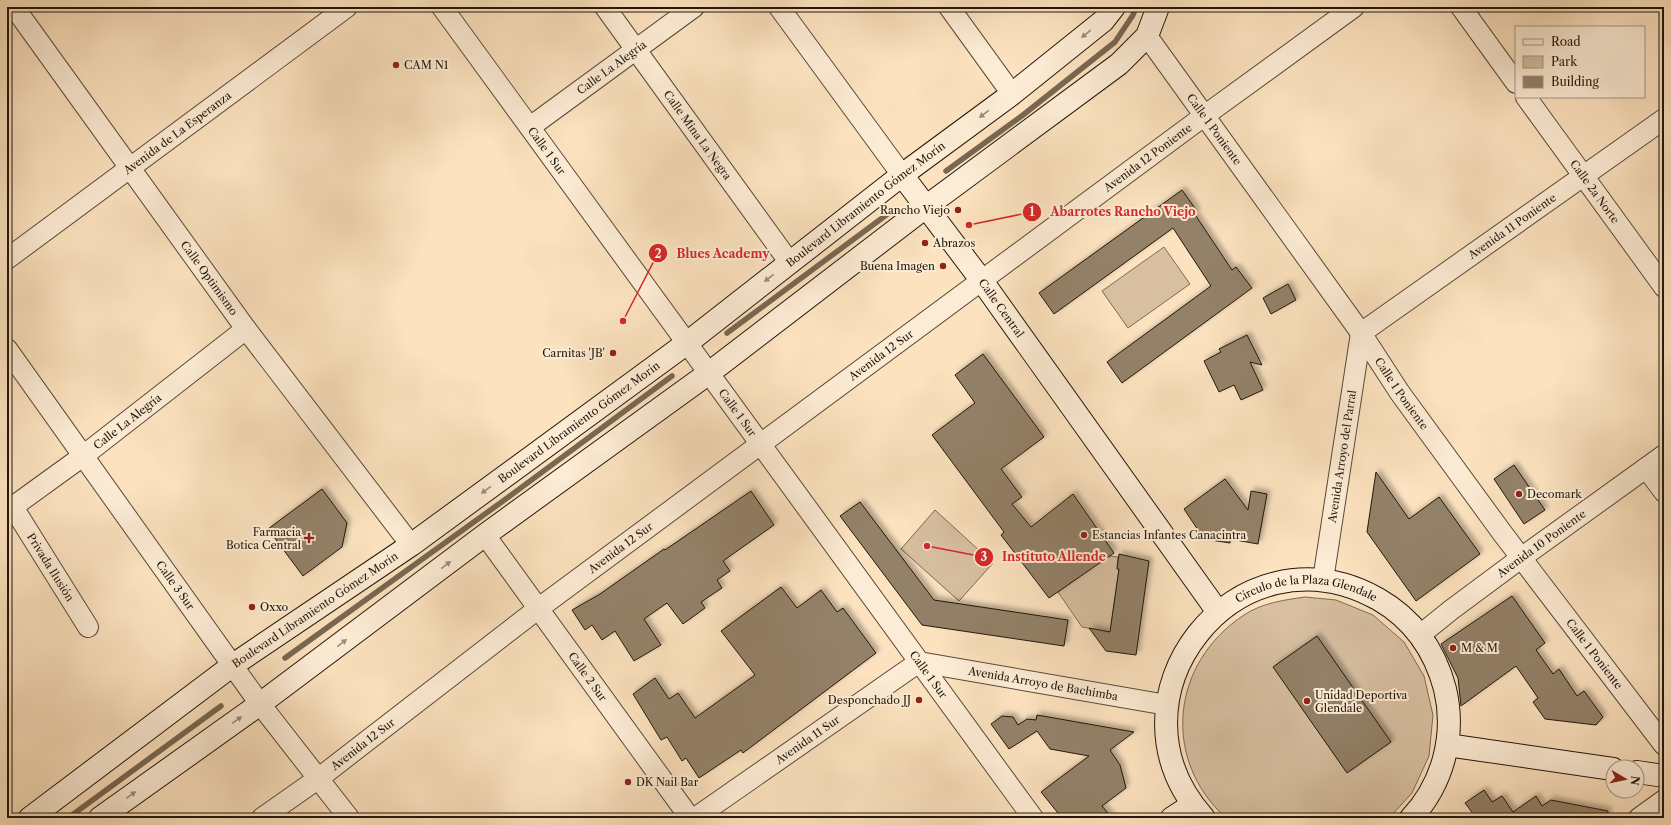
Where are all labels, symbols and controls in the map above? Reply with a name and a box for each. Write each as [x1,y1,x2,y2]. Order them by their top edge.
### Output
legend [1515,26,1645,98]
one-way arrow [1081,30,1092,39]
text: Road [1551,34,1581,49]
street label: Calle La Alegría [574,37,649,97]
text: Park [1551,54,1578,69]
place label: CAM N1 [404,58,449,72]
marker: CAM N1 [391,60,401,70]
text: Building [1551,74,1599,89]
street label: Avenida de La Esperanza [120,88,234,178]
street label: Calle Mina La Negra [661,88,735,183]
street label: Calle 1 Poniente [1184,91,1245,168]
one-way arrow [979,110,989,118]
street label: Avenida 12 Poniente [1100,120,1195,195]
street label: Calle 1 Sur [525,124,569,178]
street label: Boulevard Libramiento Gómez Morín [783,139,948,270]
street label: Calle 2a Norte [1567,157,1623,226]
street label: Avenida 11 Poniente [1465,190,1559,263]
callout: Abarrotes Rancho Viejo [1022,200,1204,224]
place label: Rancho Viejo [880,203,950,217]
text: 1 [1029,204,1035,219]
text: Abarrotes Rancho Viejo [1049,204,1196,219]
marker: Rancho Viejo [953,205,963,215]
place label: Abrazos [932,236,976,250]
street label: Calle Optimismo [178,238,241,318]
marker: Abrazos [920,238,930,248]
callout: Blues Academy [648,241,778,265]
text: 2 [654,246,662,261]
text: Blues Academy [676,246,770,261]
place label: Buena Imagen [860,259,935,273]
marker: Buena Imagen [938,261,948,271]
one-way arrow [764,274,775,283]
street label: Calle Central [976,276,1027,341]
street label: Avenida 12 Sur [845,326,916,384]
place label: Carnitas 'JB' [542,346,605,360]
marker: Carnitas 'JB' [608,348,618,358]
street label: Calle 1 Poniente [1372,355,1431,432]
street label: Boulevard Libramiento Gómez Morín [495,358,663,486]
street label: Calle 1 Sur [716,386,760,440]
street label: Avenida Arroyo del Parral [1325,388,1359,525]
street label: Calle La Alegría [90,390,164,452]
one-way arrow [481,486,491,494]
place label: Decomark [1527,487,1582,501]
marker: Decomark [1514,489,1524,499]
street label: Avenida 10 Poniente [1493,507,1589,581]
street label: Avenida 12 Sur [585,519,656,577]
place label: Farmacia Botica Central [226,525,302,552]
place label: Estancias Infantes Canacintra [1092,528,1246,542]
street label: Privada Ilusión [24,530,77,604]
marker: Estancias Infantes Canacintra [1079,530,1089,540]
marker: Farmacia Botica Central [304,533,314,543]
callout: Instituto Allende [974,545,1114,569]
street label: Boulevard Libramiento Gómez Morín [229,549,401,671]
text: 3 [981,549,988,564]
text: Instituto Allende [1002,549,1106,564]
street label: Calle 3 Sur [153,558,198,613]
one-way arrow [440,561,451,569]
text: Círculo de la Plaza Glendale [1232,572,1380,606]
street label: Círculo de la Plaza Glendale [1234,595,1382,609]
place label: Oxxo [260,600,289,614]
marker: Oxxo [247,602,257,612]
street label: Calle 1 Poniente [1563,616,1626,692]
one-way arrow [336,639,347,647]
place label: M & M [1461,641,1498,655]
marker: M & M [1448,643,1458,653]
street label: Calle 1 Sur [906,648,951,701]
street label: Calle 2 Sur [565,649,610,704]
street label: Avenida Arroyo de Bachimba [966,664,1119,703]
place label: Unidad Deportiva Glendale [1315,688,1408,715]
place label: Desponchado JJ [828,693,911,707]
marker: Desponchado JJ [914,695,924,705]
marker: Unidad Deportiva Glendale [1302,696,1312,706]
street label: Avenida 11 Sur [772,712,843,767]
street label: Avenida 12 Sur [327,715,398,774]
one-way arrow [232,716,243,724]
north arrow [1605,759,1645,799]
place label: DK Nail Bar [636,775,699,789]
text: N [1627,775,1643,787]
marker: DK Nail Bar [623,777,633,787]
one-way arrow [126,791,137,799]

